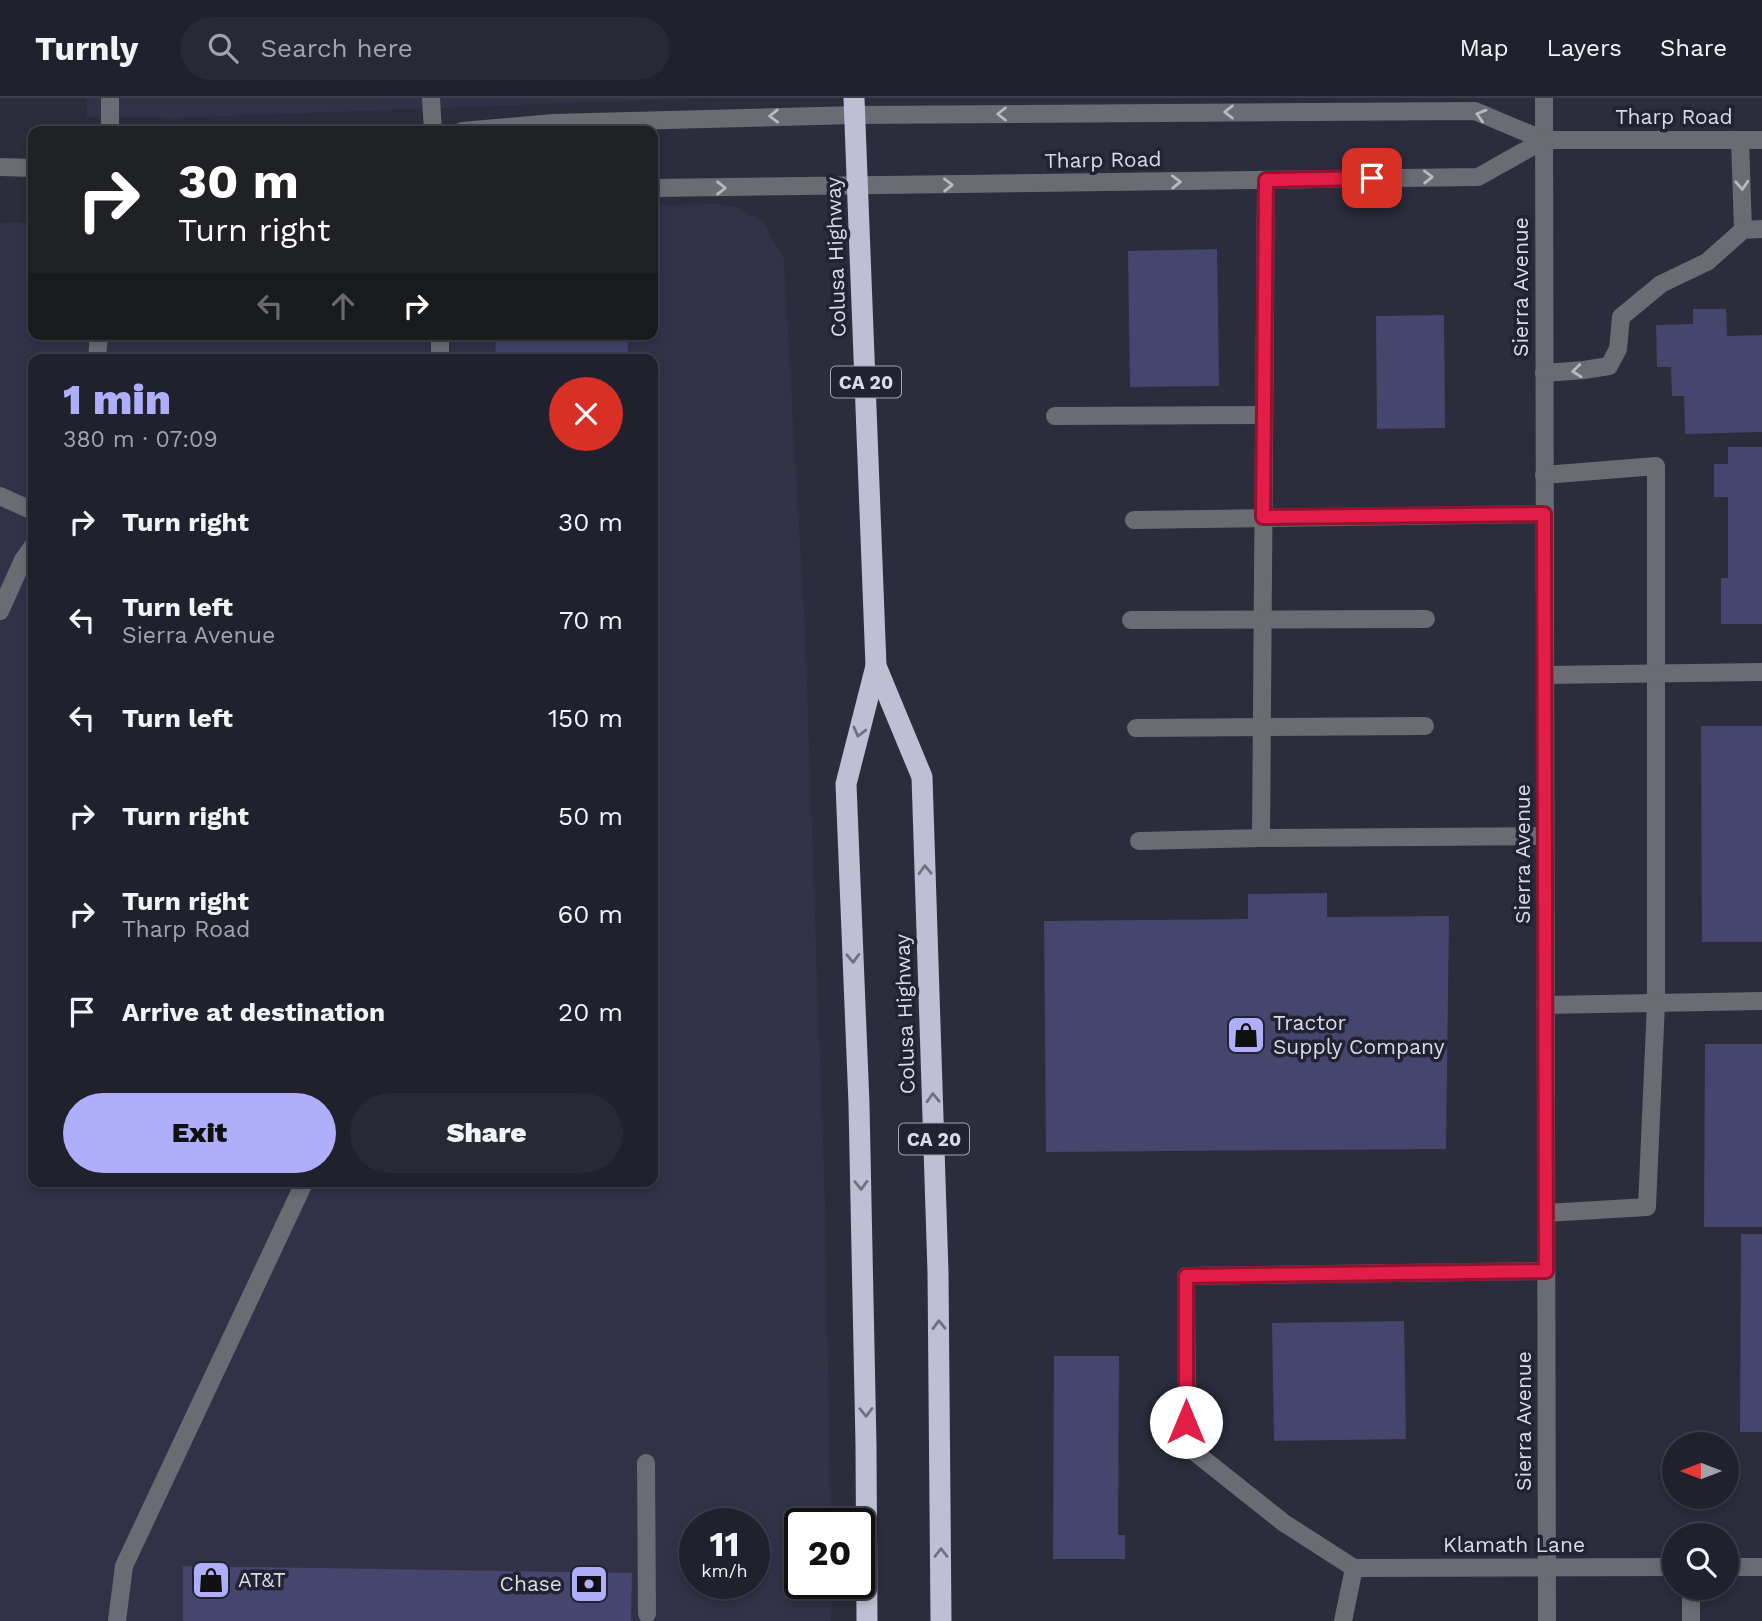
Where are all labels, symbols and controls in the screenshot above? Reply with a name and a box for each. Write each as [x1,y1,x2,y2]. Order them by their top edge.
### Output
search box [180,17,670,80]
text: Turnly [35,29,138,68]
icon: search [204,29,242,67]
text: Search here [260,33,413,63]
text: Map [1460,34,1508,62]
text: Layers [1546,34,1622,62]
text: Share [1660,34,1727,62]
one-way arrow [1224,104,1234,120]
street label: Tharp Road [1615,104,1733,129]
one-way arrow [996,106,1007,122]
one-way arrow [1475,108,1487,123]
one-way arrow [769,109,780,124]
street label: Tharp Road [1044,146,1162,173]
pin [1342,148,1402,208]
text: 30 m [178,152,299,210]
icon: right [63,154,154,245]
icon: arrive [1353,159,1391,197]
one-way arrow [1423,170,1434,185]
one-way arrow [1171,174,1182,189]
street label: Colusa Highway [820,176,851,338]
one-way arrow [944,177,954,193]
one-way arrow [716,180,727,196]
one-way arrow [1734,180,1749,191]
text: Turn right [178,211,330,249]
street label: Sierra Avenue [1508,217,1533,357]
icon: left [251,287,289,325]
icon: ahead [324,287,362,325]
icon: right [397,287,435,325]
one-way arrow [1571,363,1583,378]
road number: CA 20 [831,366,901,398]
text: 1 min [63,375,171,424]
button: close [549,377,623,451]
text: 380 m · 07:09 [63,426,218,453]
icon: right [63,503,101,541]
text: Turn right [122,507,249,537]
text: 30 m [558,507,623,537]
text: Turn left [122,592,233,622]
icon: left [63,601,101,639]
text: 70 m [559,605,623,635]
text: Sierra Avenue [122,622,275,649]
icon: left [63,699,101,737]
text: Turn left [122,703,233,733]
text: 150 m [548,703,623,733]
one-way arrow [853,726,867,738]
street label: Sierra Avenue [1510,784,1535,924]
icon: right [63,797,101,835]
text: Turn right [122,801,249,831]
text: 50 m [558,801,623,831]
one-way arrow [917,865,932,876]
text: Turn right [122,886,249,916]
icon: right [63,895,101,933]
text: 60 m [557,899,623,929]
text: Tharp Road [122,916,250,943]
street label: Colusa Highway [889,933,920,1095]
one-way arrow [846,952,861,963]
icon: arrive [63,993,101,1031]
text: Arrive at destination [122,997,385,1027]
text: 20 m [558,997,623,1027]
place label: Tractor Supply Company [1273,1010,1445,1059]
shop icon: Tractor Supply Company [1225,1014,1267,1056]
one-way arrow [925,1092,940,1103]
button: Exit [63,1093,336,1173]
button: Share [350,1093,623,1173]
road number: CA 20 [899,1124,969,1154]
one-way arrow [854,1180,869,1191]
one-way arrow [931,1320,947,1330]
street label: Sierra Avenue [1511,1351,1536,1491]
position arrow [1149,1385,1223,1459]
one-way arrow [858,1407,873,1418]
north arrow [1662,1432,1740,1508]
map controls [1662,1432,1739,1600]
speed limit sign: 20 [784,1508,875,1599]
text: 11 [709,1523,740,1565]
button: search [1662,1523,1739,1600]
street label: Klamath Lane [1443,1532,1585,1557]
one-way arrow [933,1547,949,1558]
shop icon: AT&T [190,1559,232,1601]
text: km/h [701,1560,748,1581]
bank icon: Chase [568,1563,610,1605]
place label: AT&T [238,1567,286,1592]
place label: Chase [500,1571,562,1596]

